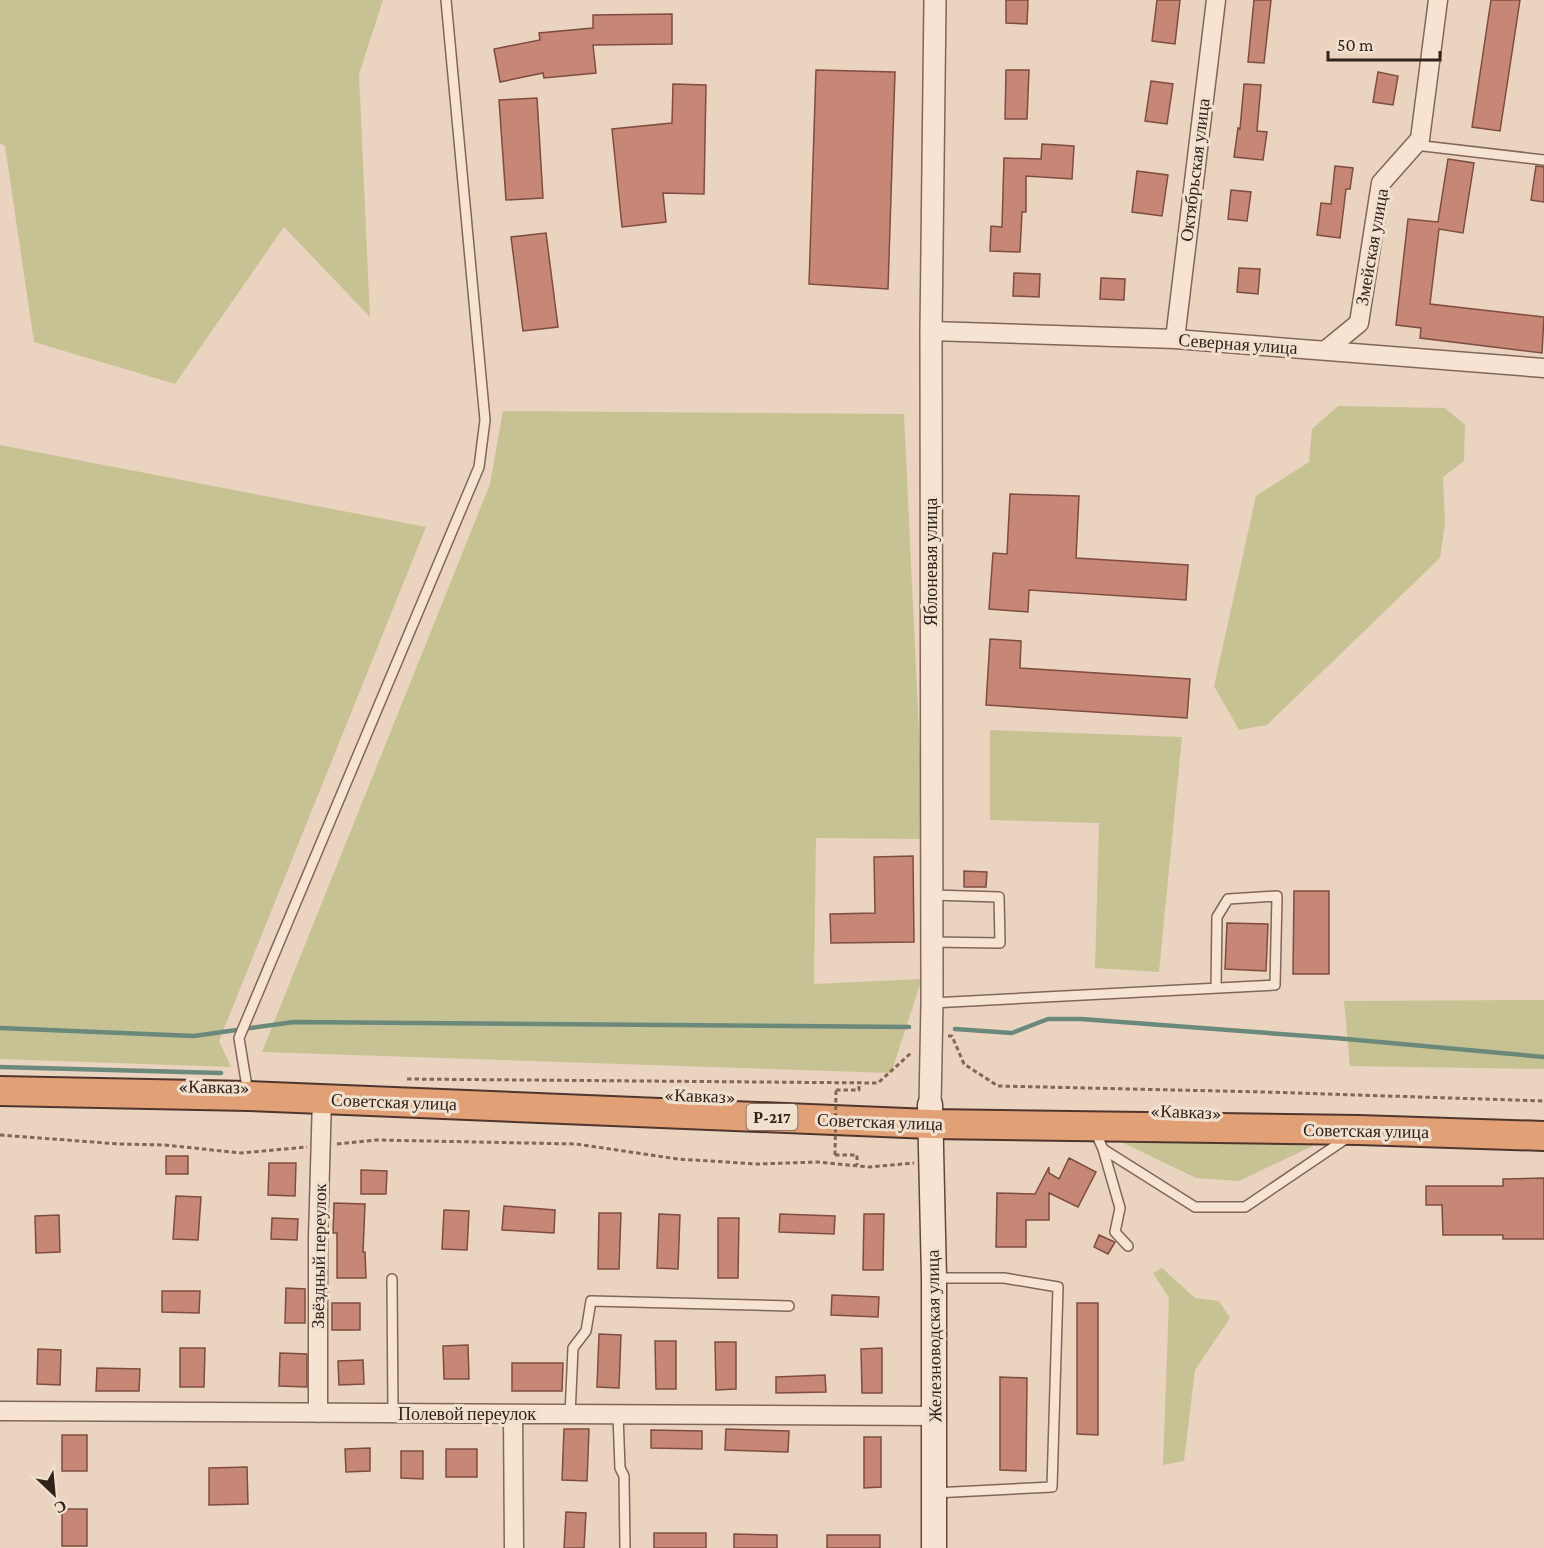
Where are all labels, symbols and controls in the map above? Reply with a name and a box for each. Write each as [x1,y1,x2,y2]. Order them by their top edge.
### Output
scale bar [1328,24,1440,62]
text: 50 m [1337,35,1374,55]
street label: Октябрьская улица [1176,97,1214,243]
street label: Змейская улица [1352,187,1392,307]
street label: Северная улица [1178,330,1298,358]
street label: Яблоневая улица [921,498,941,626]
street label: «Кавказ» [178,1076,250,1098]
street label: «Кавказ» [664,1085,736,1107]
street label: Советская улица [331,1090,457,1114]
street label: «Кавказ» [1150,1101,1222,1123]
road number: Р-217 [746,1104,798,1130]
street label: Советская улица [817,1110,943,1134]
street label: Советская улица [1303,1120,1429,1142]
street label: Звёздный переулок [308,1183,330,1329]
street label: Железноводская улица [922,1249,946,1423]
street label: Полевой переулок [398,1404,536,1424]
north arrow [24,1464,84,1524]
text: С [51,1497,69,1517]

